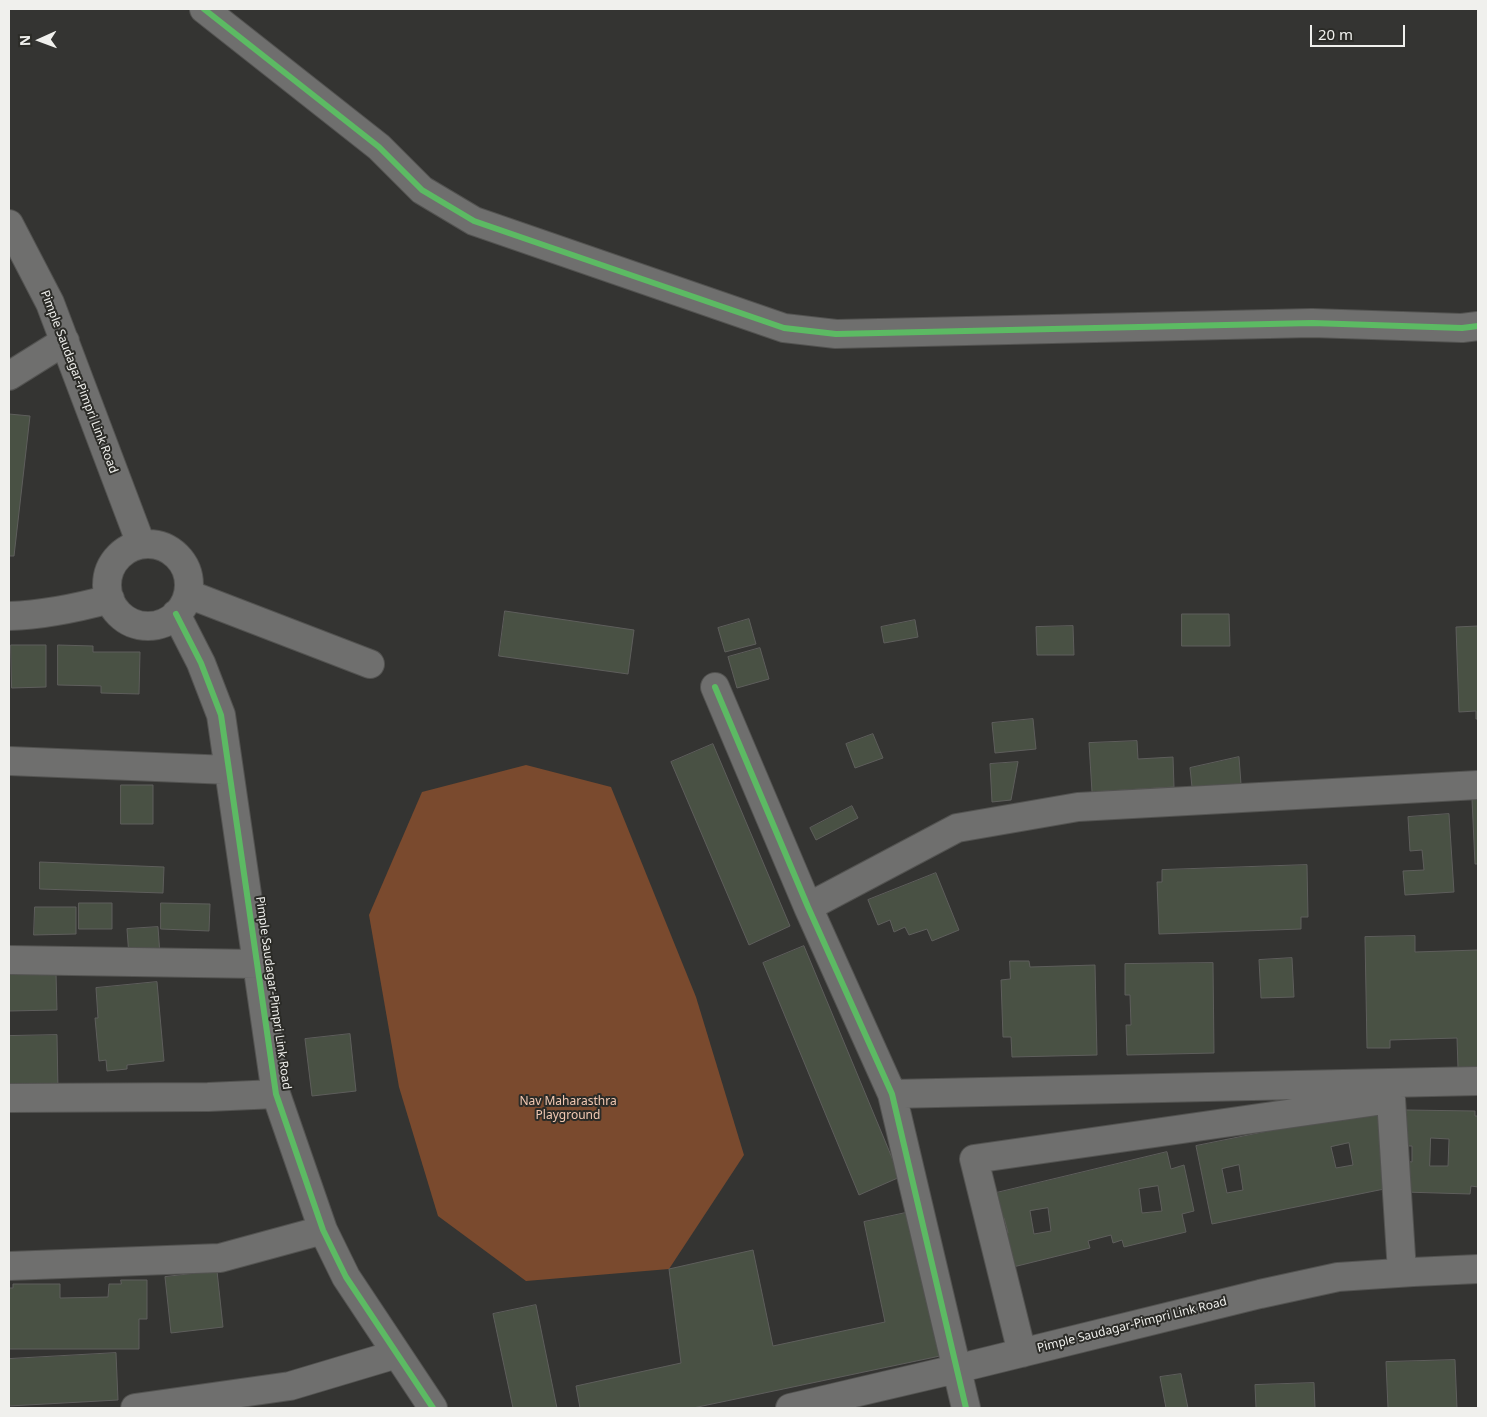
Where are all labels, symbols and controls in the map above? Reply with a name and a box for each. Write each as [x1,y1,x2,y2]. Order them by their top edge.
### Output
north arrow [15,15,65,65]
scale bar [1312,15,1407,47]
text: 20 m [1318,24,1353,44]
text: N [15,35,34,47]
street label: Pimple Saudagar-Pimpri Link Road [37,288,121,476]
street label: Pimple Saudagar-Pimpri Link Road [252,895,294,1091]
park label: Nav Maharasthra Playground [519,1095,617,1123]
street label: Pimple Saudagar-Pimpri Link Road [1036,1294,1228,1356]

